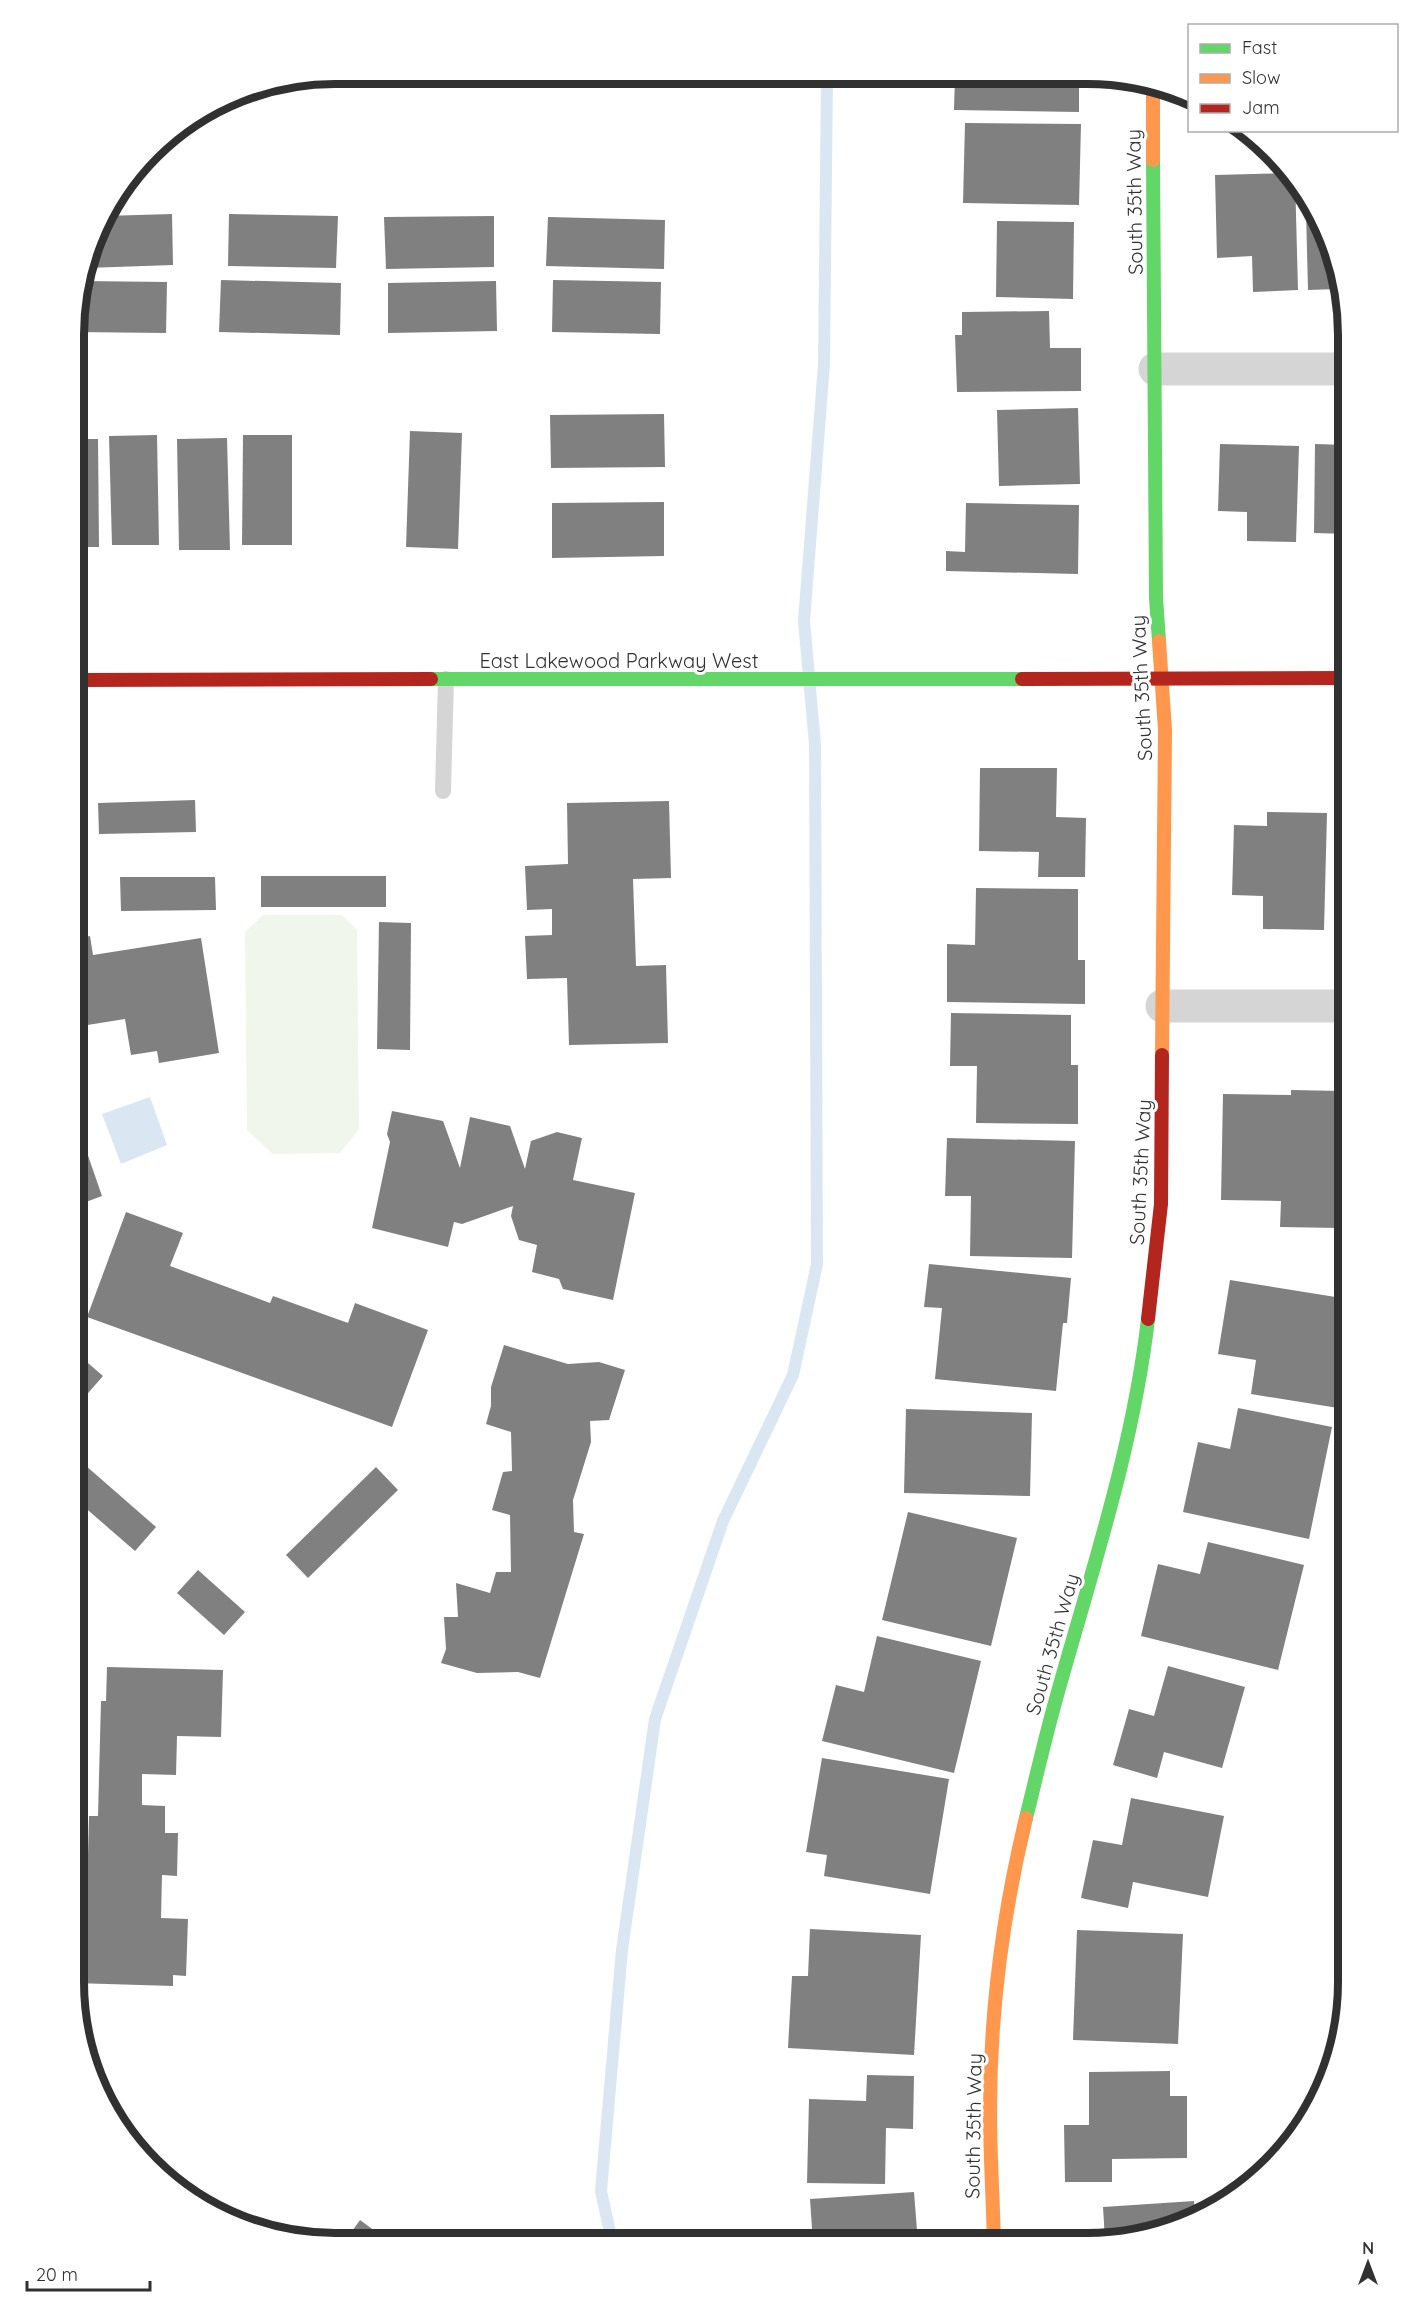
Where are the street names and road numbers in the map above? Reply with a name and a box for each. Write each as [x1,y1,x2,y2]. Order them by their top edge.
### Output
street label: South 35th Way [1120,129,1148,275]
street label: South 35th Way [1125,614,1157,762]
street label: East Lakewood Parkway West [479,648,759,673]
street label: South 35th Way [1124,1098,1156,1246]
street label: South 35th Way [1020,1570,1084,1718]
street label: South 35th Way [959,2053,987,2199]

